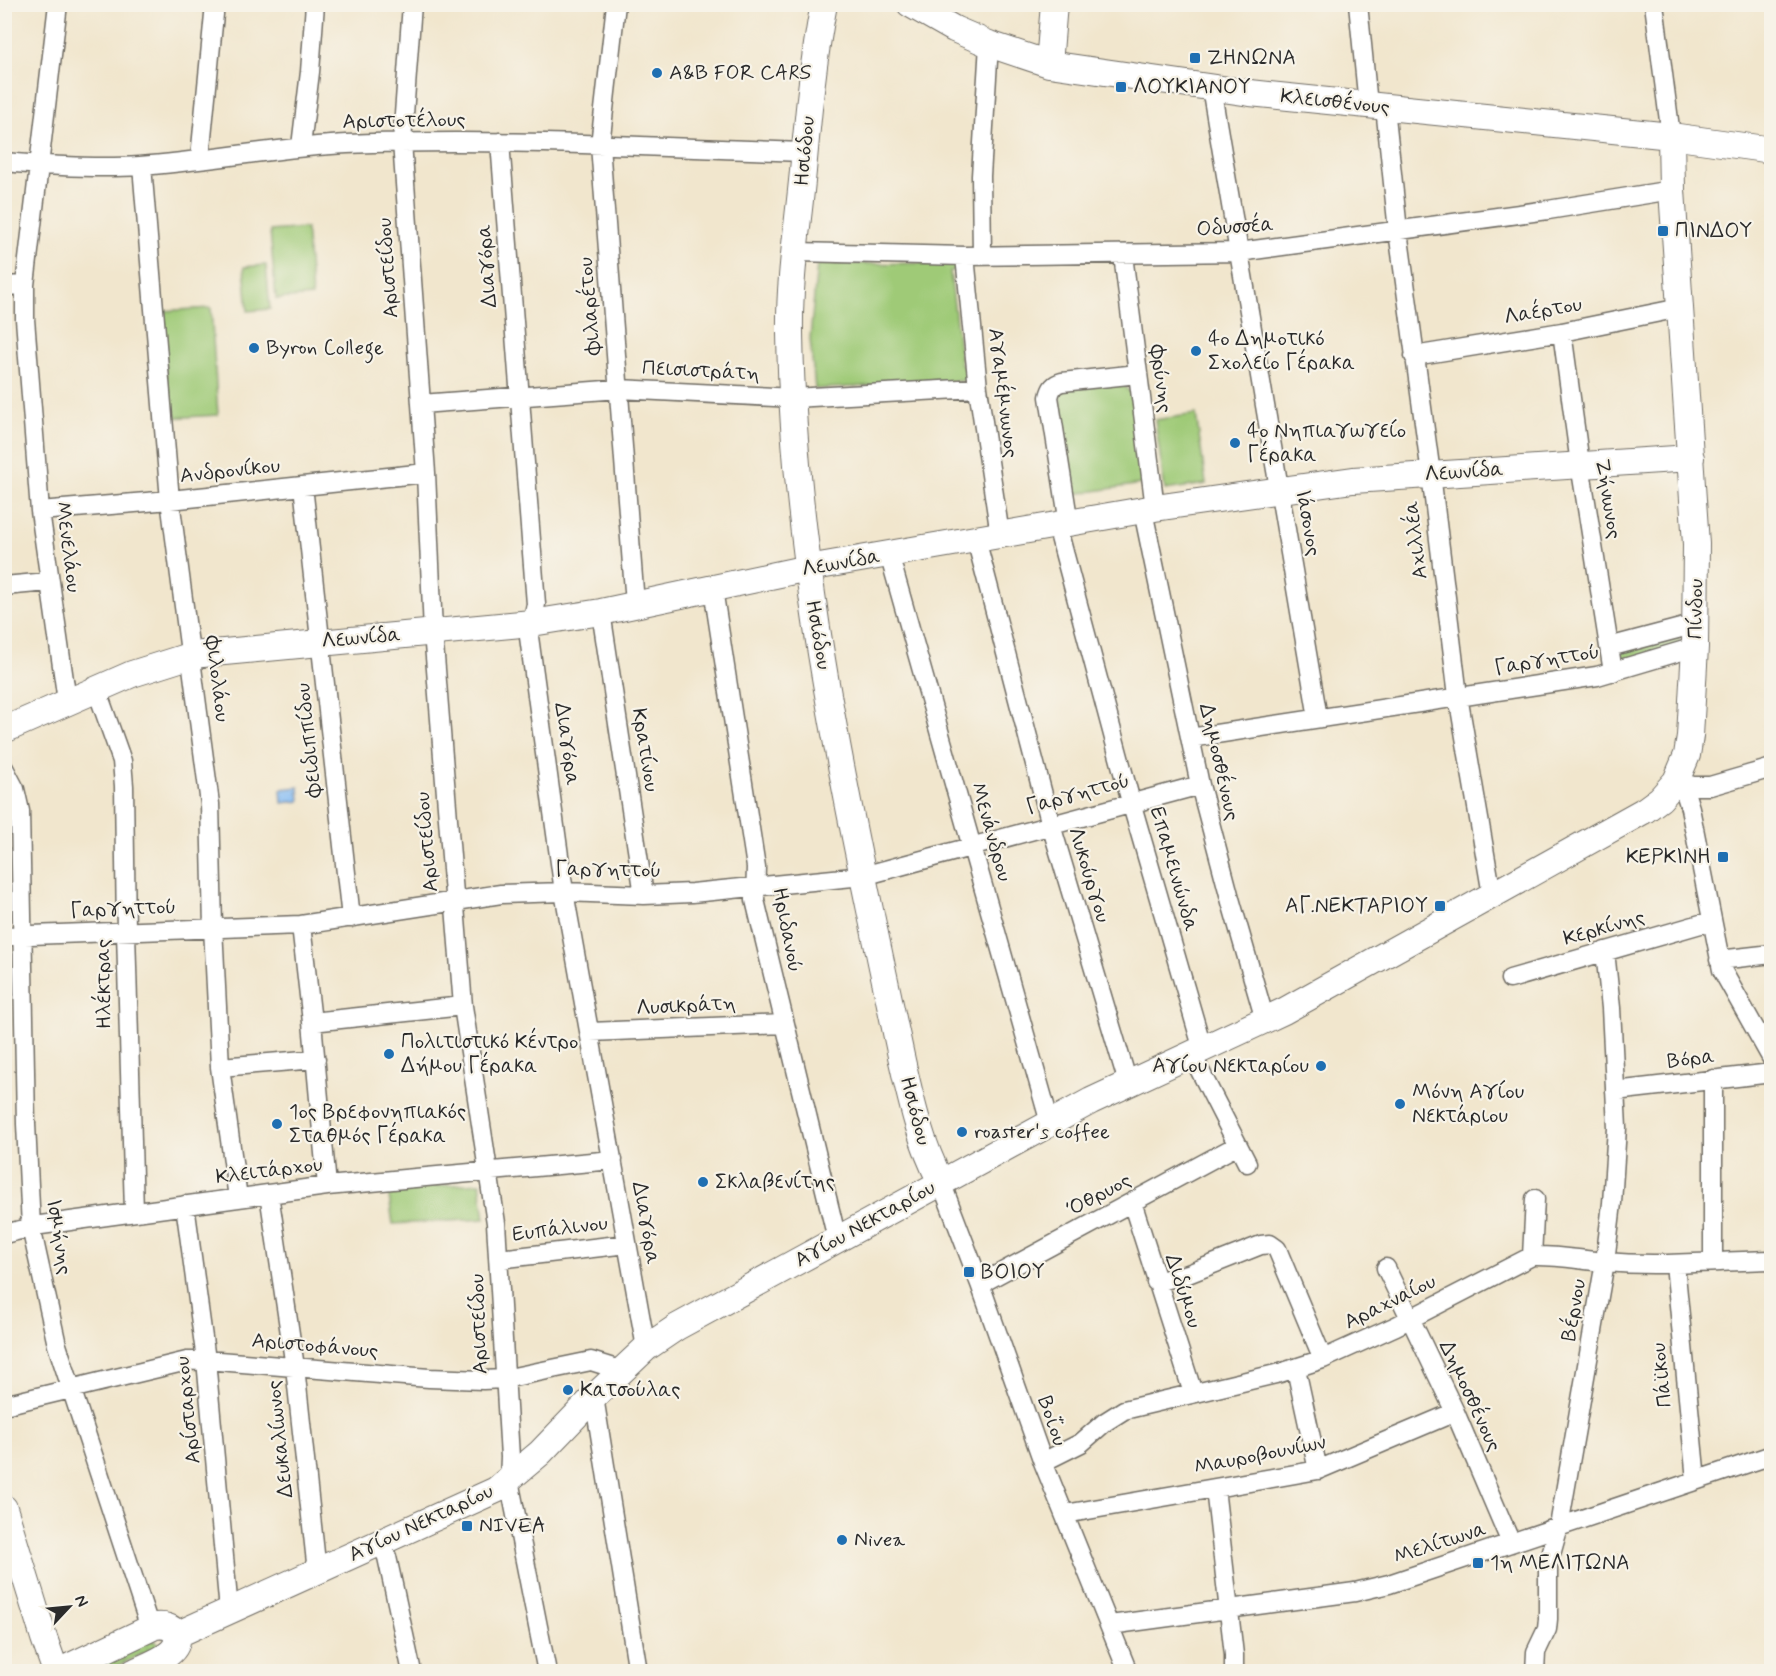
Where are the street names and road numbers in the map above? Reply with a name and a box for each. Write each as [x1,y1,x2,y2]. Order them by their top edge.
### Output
street label: Κλεισθένους [1279,81,1391,122]
street label: Αριστοτέλους [342,105,466,136]
street label: Ησιόδου [788,115,822,187]
street label: Οδυσσέα [1195,209,1275,244]
street label: Αριστείδου [371,217,405,319]
street label: Διαγόρα [470,223,504,309]
street label: Φιλαρέτου [571,256,608,357]
street label: Λαέρτου [1502,289,1584,332]
street label: Αγαμέμνωνος [981,326,1026,460]
street label: Φρύνης [1143,342,1179,415]
street label: Πεισιστράτη [641,354,761,388]
street label: Ανδρονίκου [179,452,281,490]
street label: Λεωνίδα [1423,455,1505,489]
street label: Ζήνωνος [1588,457,1628,541]
street label: Ιάσονος [1288,488,1328,558]
street label: Αχιλλέα [1396,499,1435,581]
street label: Μενελάου [49,500,87,594]
street label: Λεωνίδα [800,542,882,584]
street label: Πίνδου [1681,579,1711,639]
street label: Ησιόδου [798,598,838,672]
street label: Λεωνίδα [320,621,402,655]
street label: Φιλολάου [198,633,236,724]
street label: Γαργηττού [1492,638,1602,682]
street label: Φειδιππίδου [289,681,329,800]
street label: Δημοσθένους [1192,700,1247,824]
street label: Διαγόρα [547,701,587,787]
street label: Κρατίνου [625,706,665,794]
street label: Γαργηττού [1023,767,1133,821]
street label: Μενάνδρου [963,779,1019,885]
street label: Αριστείδου [409,791,445,893]
street label: Επαμεινώνδα [1143,803,1205,935]
street label: Λυκούργου [1061,824,1117,926]
street label: Γαργηττού [555,855,661,885]
street label: Ηριδανού [765,885,809,975]
street label: Γαργηττού [70,893,176,925]
street label: Κερκίνης [1560,903,1648,953]
street label: Ηλέκτρας [88,939,119,1029]
street label: Λυσικράτη [635,989,737,1023]
street label: Βόρα [1666,1042,1716,1076]
street label: Ησιόδου [892,1074,938,1148]
street label: Κλειτάρχου [214,1151,324,1191]
street label: Όθρυος [1062,1166,1136,1224]
street label: Αγίου Νεκταρίου [790,1174,940,1274]
street label: Διαγόρα [625,1179,667,1267]
street label: Ισμήνης [39,1197,79,1277]
street label: Ευπάλινου [511,1209,609,1249]
street label: Διδύμου [1158,1250,1208,1332]
street label: Αραχναίου [1339,1268,1441,1336]
street label: Αριστείδου [463,1273,495,1375]
street label: Βέρνου [1554,1276,1593,1343]
street label: Αριστοφάνους [251,1327,379,1365]
street label: Δημοσθένους [1432,1335,1509,1456]
street label: Πάϊκου [1645,1341,1679,1409]
street label: Αρίσταρχου [168,1355,208,1465]
street label: Δευκαλίωνος [260,1379,300,1499]
street label: Βοΐου [1030,1392,1074,1450]
street label: Μαυροβουνίων [1192,1428,1328,1482]
street label: Αγίου Νεκταρίου [344,1477,498,1569]
street label: Μελίτωνα [1390,1515,1490,1571]

